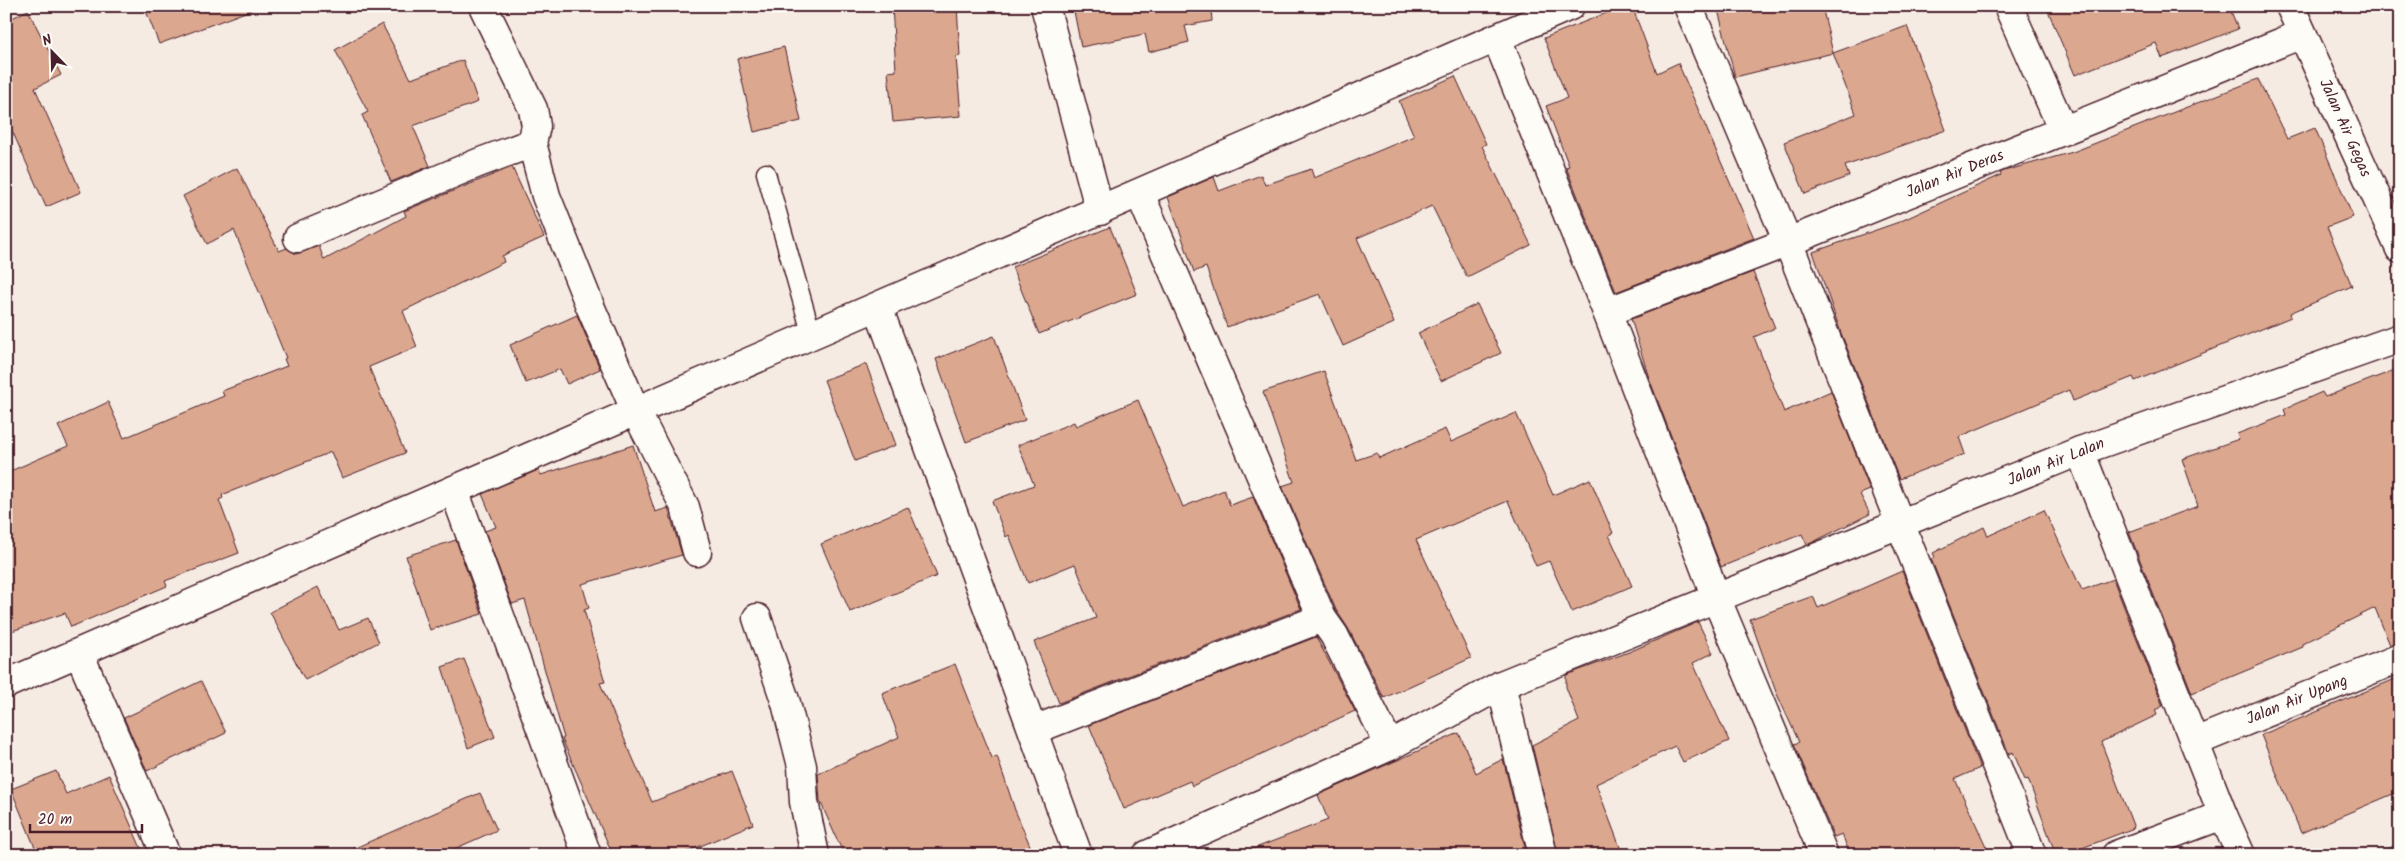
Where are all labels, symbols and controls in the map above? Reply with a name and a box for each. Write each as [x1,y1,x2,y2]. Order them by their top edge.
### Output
north arrow [28,28,78,78]
text: N [39,29,56,53]
street label: Jalan Air Gegas [2312,75,2378,181]
street label: Jalan Air Deras [1902,143,2008,205]
street label: Jalan Air Lalan [2004,431,2108,493]
street label: Jalan Air Upang [2242,668,2352,732]
scale bar [30,801,142,833]
text: 20 m [38,808,72,832]

